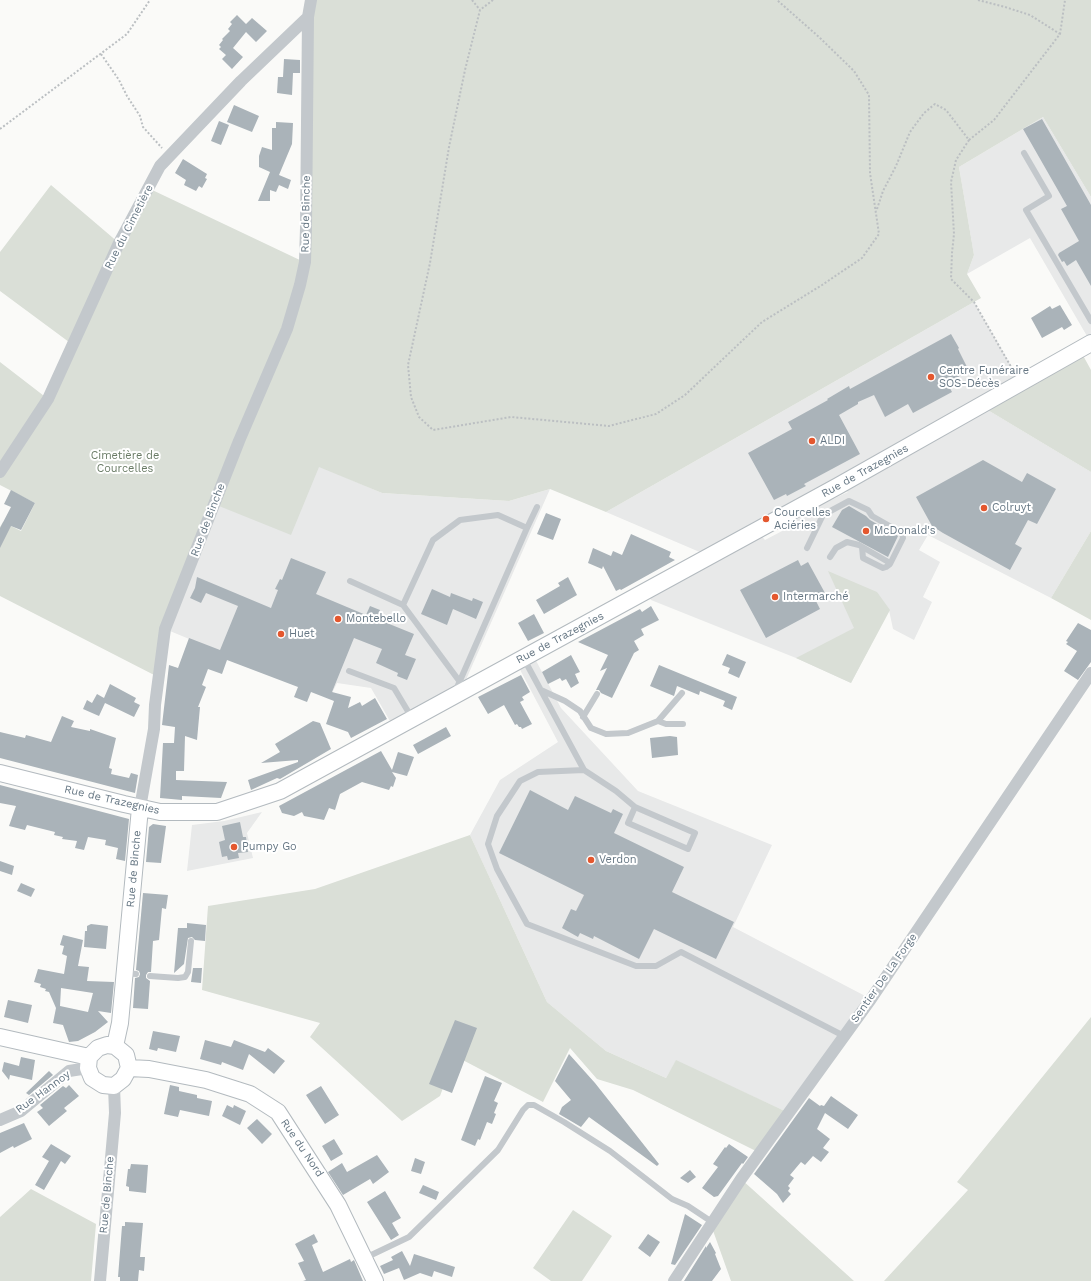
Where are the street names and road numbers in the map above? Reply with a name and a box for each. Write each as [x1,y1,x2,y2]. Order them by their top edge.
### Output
street label: Rue de Binche [299,175,313,253]
street label: Rue du Cimetière [102,182,156,272]
street label: Rue de Trazegnies [819,442,911,500]
street label: Rue de Binche [188,482,228,558]
street label: Rue de Trazegnies [514,609,606,667]
street label: Rue de Trazegnies [63,783,161,817]
street label: Rue de Binche [124,830,144,908]
street label: Sentier De La Forge [848,931,920,1025]
street label: Rue Hannoy [13,1068,73,1116]
street label: Rue du Nord [278,1116,326,1180]
street label: Rue de Binche [97,1156,117,1234]

